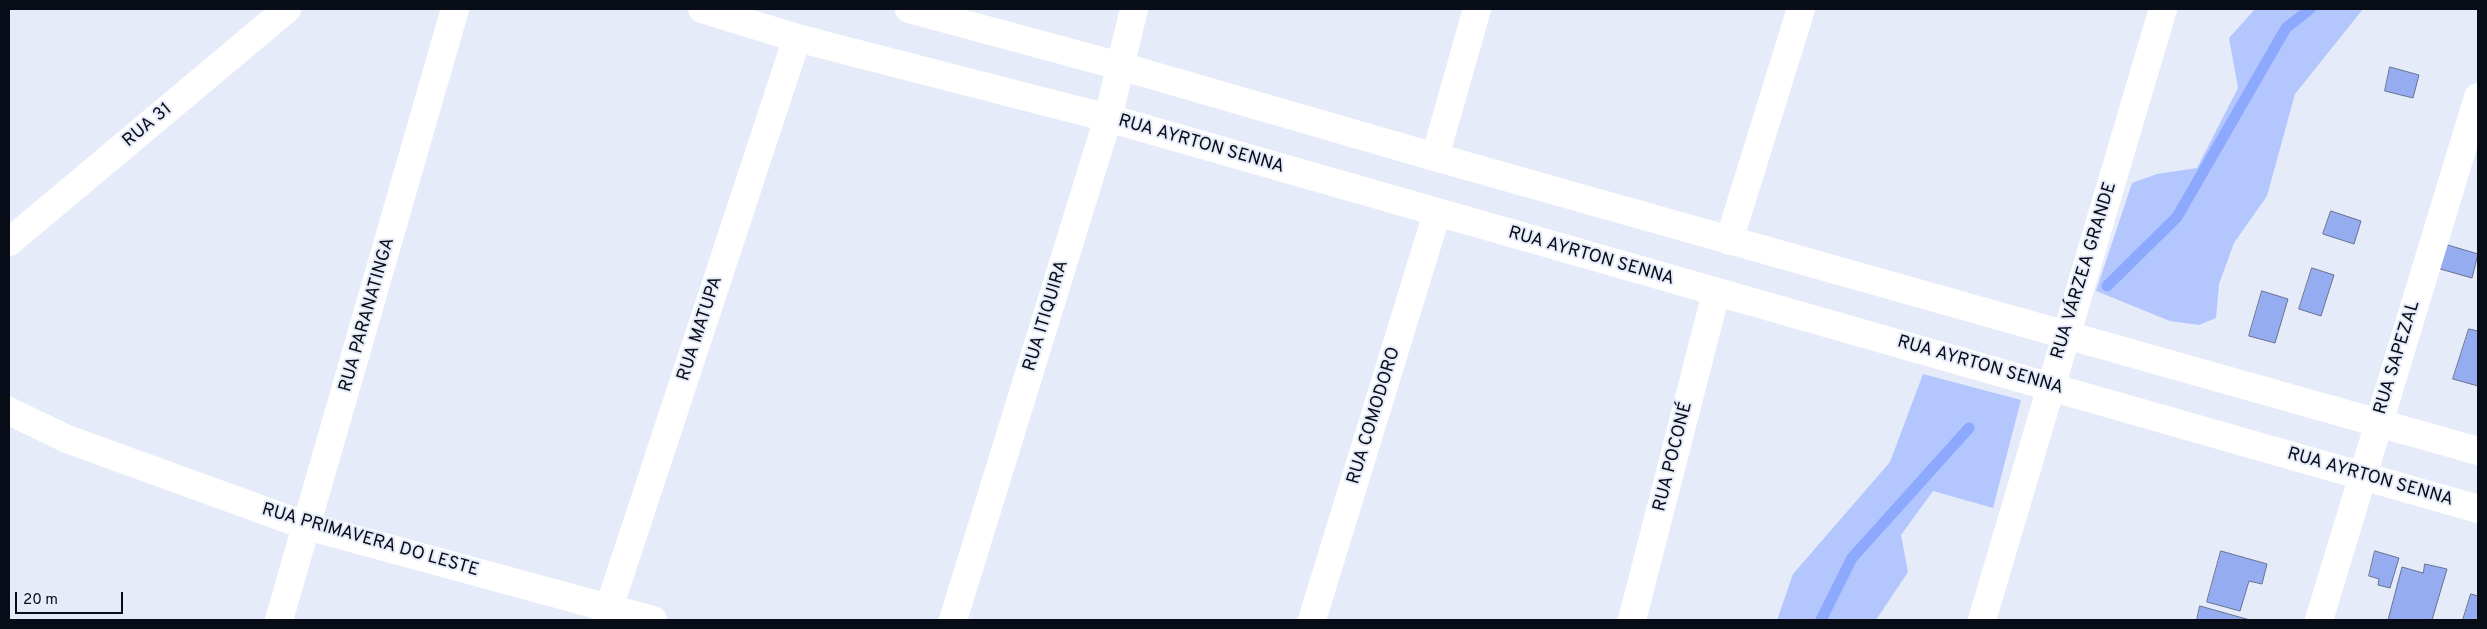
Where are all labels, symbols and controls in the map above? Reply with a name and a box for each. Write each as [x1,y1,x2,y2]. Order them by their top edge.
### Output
street label: RUA 31 [119,99,177,153]
street label: RUA AYRTON SENNA [1115,111,1287,179]
street label: RUA VÁRZEA GRANDE [2048,180,2122,362]
street label: RUA AYRTON SENNA [1505,223,1677,291]
street label: RUA PARANATINGA [336,235,400,395]
street label: RUA ITIQUIRA [1020,258,1074,374]
street label: RUA MATUPA [674,274,728,384]
street label: RUA SAPEZAL [2370,299,2426,417]
street label: RUA AYRTON SENNA [1894,332,2066,400]
street label: RUA COMODORO [1344,345,1406,487]
street label: RUA POCONÉ [1650,400,1698,514]
street label: RUA AYRTON SENNA [2284,444,2456,512]
street label: RUA PRIMAVERA DO LESTE [259,500,481,582]
scale bar [18,582,125,614]
text: 20 m [23,591,58,610]

